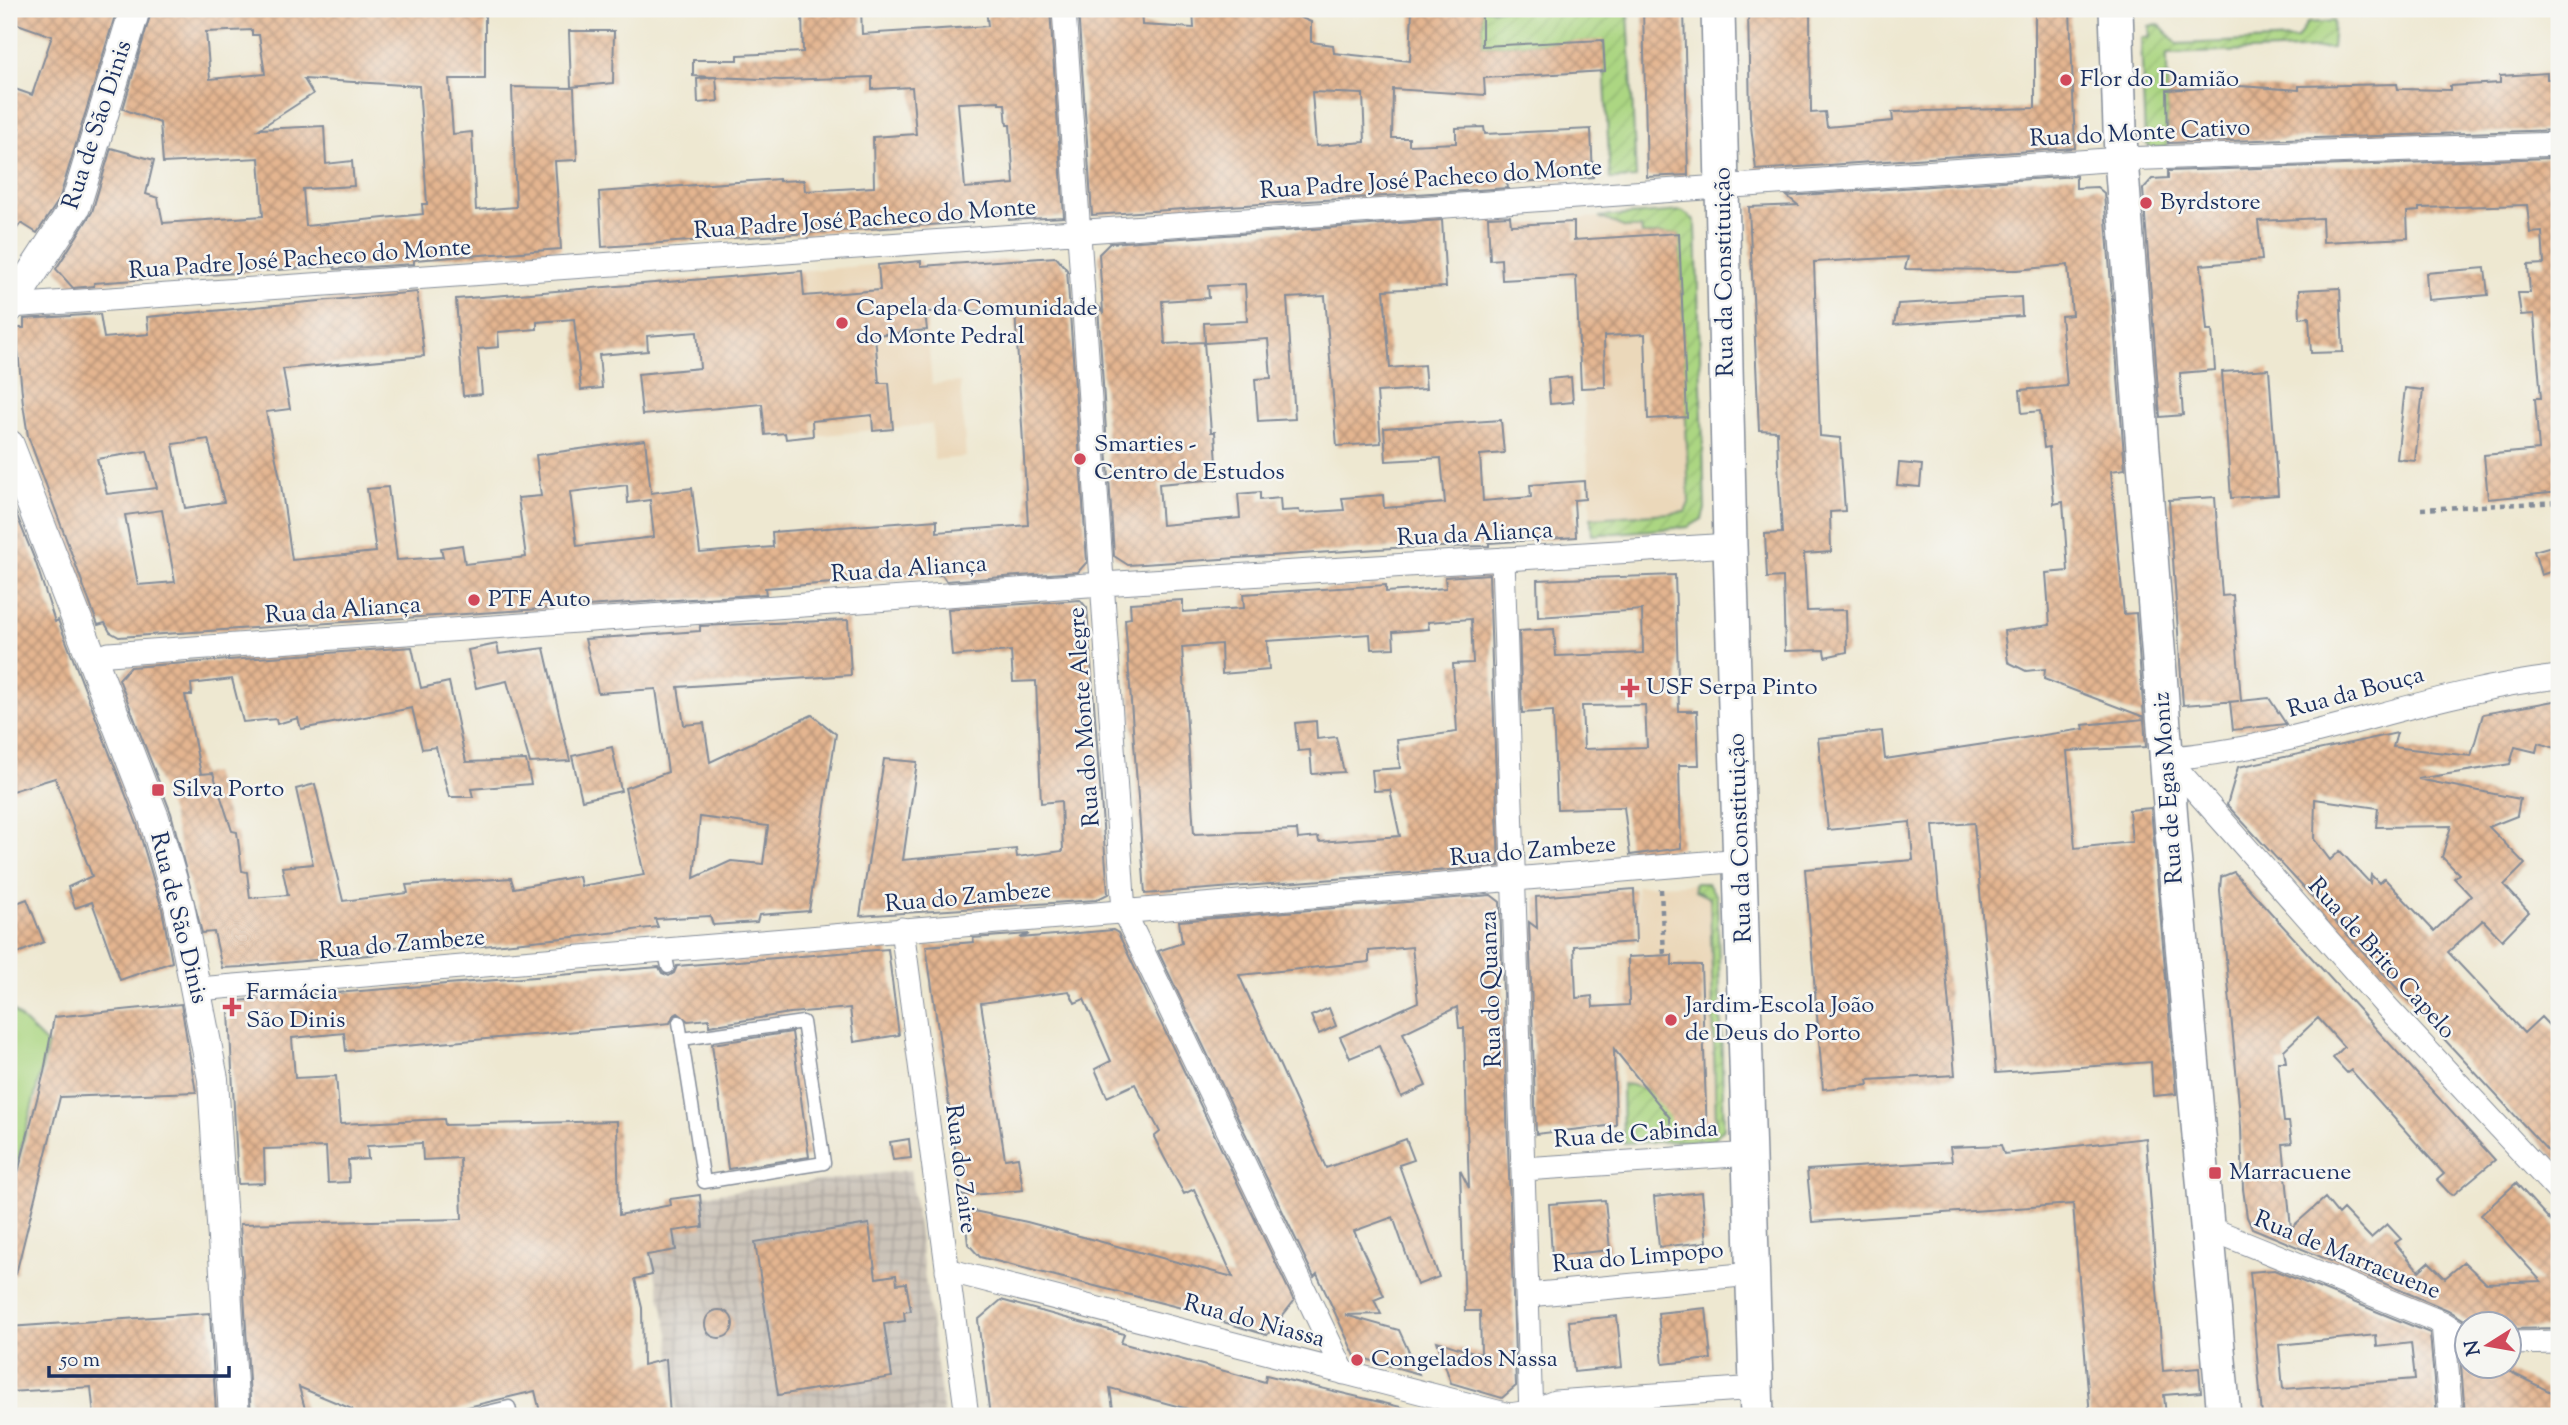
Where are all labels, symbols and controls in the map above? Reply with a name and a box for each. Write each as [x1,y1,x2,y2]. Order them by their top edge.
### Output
street label: Rua de São Dinis [55,36,141,214]
place label: Flor do Damião [2080,63,2239,97]
marker: Flor do Damião [2058,72,2074,88]
street label: Rua do Monte Cativo [2029,111,2251,157]
street label: Rua Padre José Pacheco do Monte [1259,151,1603,209]
street label: Rua da Constituição [1706,167,1744,377]
place label: Byrdstore [2160,186,2261,220]
street label: Rua Padre José Pacheco do Monte [693,191,1037,249]
marker: Byrdstore [2138,195,2154,211]
street label: Rua Padre José Pacheco do Monte [128,231,472,289]
place label: Capela da Comunidade do Monte Pedral [856,292,1098,354]
marker: Capela da Comunidade do Monte Pedral [834,315,850,331]
place label: Smarties - Centro de Estudos [1094,428,1285,490]
marker: Smarties - Centro de Estudos [1072,451,1088,467]
street label: Rua da Aliança [1396,514,1554,556]
street label: Rua da Aliança [830,548,988,592]
place label: PTF Auto [488,583,591,617]
street label: Rua da Aliança [264,589,422,633]
marker: PTF Auto [466,592,482,608]
street label: Rua do Monte Alegre [1060,606,1110,828]
street label: Rua da Bouça [2284,658,2428,728]
place label: USF Serpa Pinto [1646,671,1818,705]
marker: USF Serpa Pinto [1620,678,1640,698]
street label: Rua de Egas Moniz [2145,691,2193,885]
street label: Rua da Constituição [1720,732,1762,944]
place label: Silva Porto [172,773,284,807]
marker: Silva Porto [150,782,166,798]
street label: Rua do Zambeze [1448,828,1618,876]
street label: Rua de São Dinis [140,829,216,1007]
street label: Rua de Brito Capelo [2299,871,2463,1047]
street label: Rua do Zambeze [883,874,1053,922]
street label: Rua do Quanza [1472,910,1512,1068]
street label: Rua do Zambeze [317,921,487,969]
place label: Farmácia São Dinis [246,976,346,1038]
place label: Jardim-Escola João de Deus do Porto [1683,989,1874,1051]
marker: Farmácia São Dinis [224,999,240,1015]
marker: Jardim-Escola João de Deus do Porto [1663,1012,1679,1028]
street label: Rua do Zaire [935,1103,985,1235]
street label: Rua de Cabinda [1553,1112,1719,1158]
place label: Marracuene [2229,1156,2352,1190]
marker: Marracuene [2207,1165,2223,1181]
street label: Rua de Marracuene [2249,1203,2445,1309]
street label: Rua do Limpopo [1551,1234,1725,1282]
street label: Rua do Niassa [1180,1287,1328,1357]
north arrow [2452,1310,2522,1380]
scale bar [49,1334,229,1378]
text: N [2459,1338,2488,1358]
place label: Congelados Nassa [1371,1343,1558,1377]
text: 50 m [59,1346,100,1376]
marker: Congelados Nassa [1349,1352,1365,1368]

